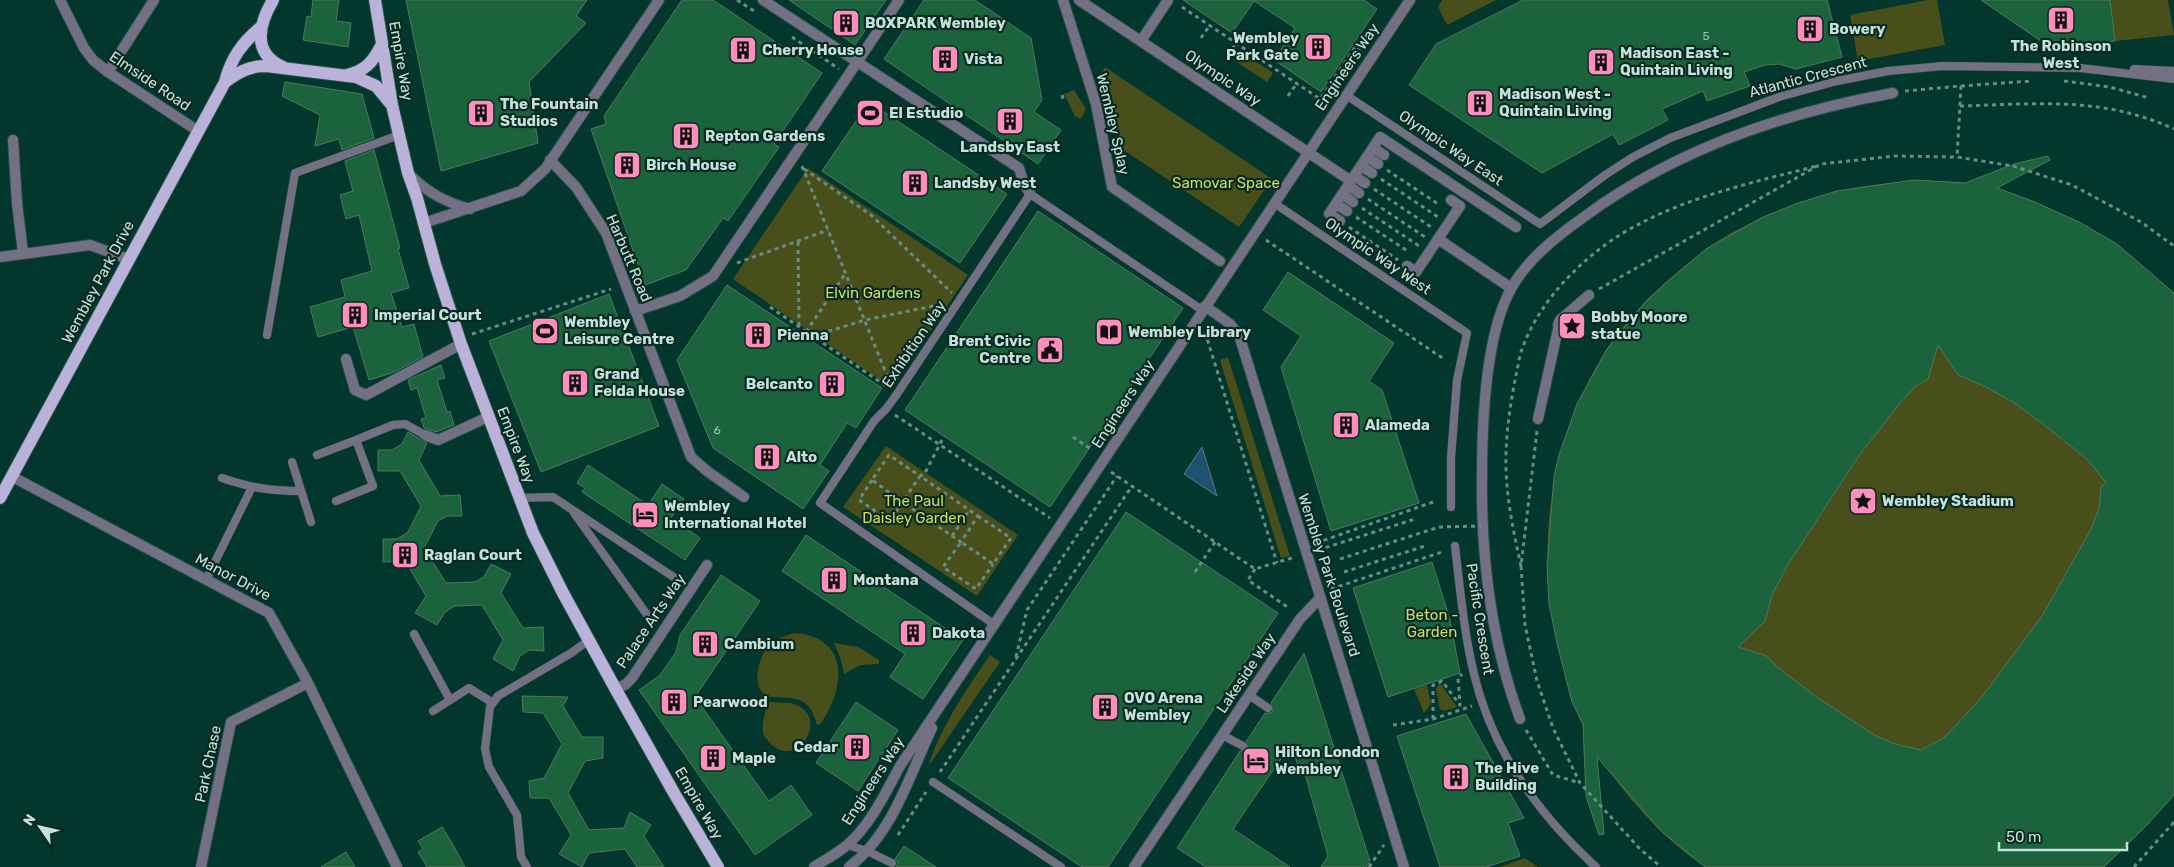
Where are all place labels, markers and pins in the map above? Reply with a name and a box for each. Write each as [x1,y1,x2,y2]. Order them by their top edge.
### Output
building icon: The Robinson West [2046,5,2076,35]
building icon: BOXPARK Wembley [831,8,861,38]
place label: BOXPARK Wembley [865,14,1006,32]
building icon: Bowery [1795,14,1825,44]
place label: Bowery [1829,20,1886,38]
place label: Wembley Park Gate [1226,29,1299,64]
building icon: Wembley Park Gate [1303,32,1333,62]
building icon: Cherry House [728,35,758,65]
place label: The Robinson West [2010,37,2112,72]
place label: Cherry House [762,41,864,59]
building icon: Vista [930,44,960,74]
place label: Madison East - Quintain Living [1620,44,1733,79]
building icon: Madison East - Quintain Living [1586,47,1616,77]
place label: Vista [964,50,1003,68]
place label: Madison West - Quintain Living [1499,85,1612,120]
building icon: Madison West - Quintain Living [1465,88,1495,118]
place label: The Fountain Studios [500,95,598,130]
building icon: The Fountain Studios [466,98,496,128]
sports icon: El Estudio [855,98,885,128]
place label: El Estudio [889,104,963,122]
building icon: Landsby East [995,106,1025,136]
building icon: Repton Gardens [671,121,701,151]
place label: Repton Gardens [705,127,825,145]
place label: Landsby East [960,138,1060,156]
building icon: Birch House [612,150,642,180]
place label: Birch House [646,156,737,174]
building icon: Landsby West [900,168,930,198]
place label: Landsby West [934,174,1036,192]
building icon: Imperial Court [340,300,370,330]
place label: Imperial Court [374,306,482,324]
place label: Bobby Moore statue [1591,308,1688,343]
place icon: Bobby Moore statue [1557,311,1587,341]
place label: Wembley Leisure Centre [564,313,675,348]
sports icon: Wembley Leisure Centre [530,316,560,346]
library icon: Wembley Library [1094,317,1124,347]
building icon: Pienna [743,320,773,350]
place label: Wembley Library [1128,323,1251,341]
place label: Pienna [777,326,829,344]
place label: Brent Civic Centre [948,332,1031,367]
public building icon: Brent Civic Centre [1035,335,1065,365]
place label: Grand Felda House [594,365,685,400]
building icon: Grand Felda House [560,368,590,398]
building icon: Belcanto [817,369,847,399]
place label: Belcanto [746,375,813,393]
building icon: Alameda [1331,410,1361,440]
place label: Alameda [1365,416,1430,434]
building icon: Alto [752,442,782,472]
place label: Alto [786,448,817,466]
place icon: Wembley Stadium [1848,486,1878,516]
place label: Wembley Stadium [1882,492,2014,510]
place label: Wembley International Hotel [664,497,807,532]
hotel icon: Wembley International Hotel [630,500,660,530]
building icon: Raglan Court [390,540,420,570]
place label: Raglan Court [424,546,522,564]
building icon: Montana [819,565,849,595]
place label: Montana [853,571,919,589]
building icon: Dakota [898,618,928,648]
place label: Dakota [932,624,985,642]
building icon: Cambium [690,629,720,659]
place label: Cambium [724,635,794,653]
building icon: Pearwood [659,687,689,717]
place label: OVO Arena Wembley [1124,689,1203,724]
building icon: OVO Arena Wembley [1090,692,1120,722]
place label: Pearwood [693,693,768,711]
building icon: Cedar [842,732,872,762]
place label: Cedar [793,738,838,756]
building icon: Maple [698,743,728,773]
place label: Hilton London Wembley [1275,743,1380,778]
hotel icon: Hilton London Wembley [1241,746,1271,776]
place label: Maple [732,749,776,767]
place label: The Hive Building [1475,759,1539,794]
building icon: The Hive Building [1441,762,1471,792]

